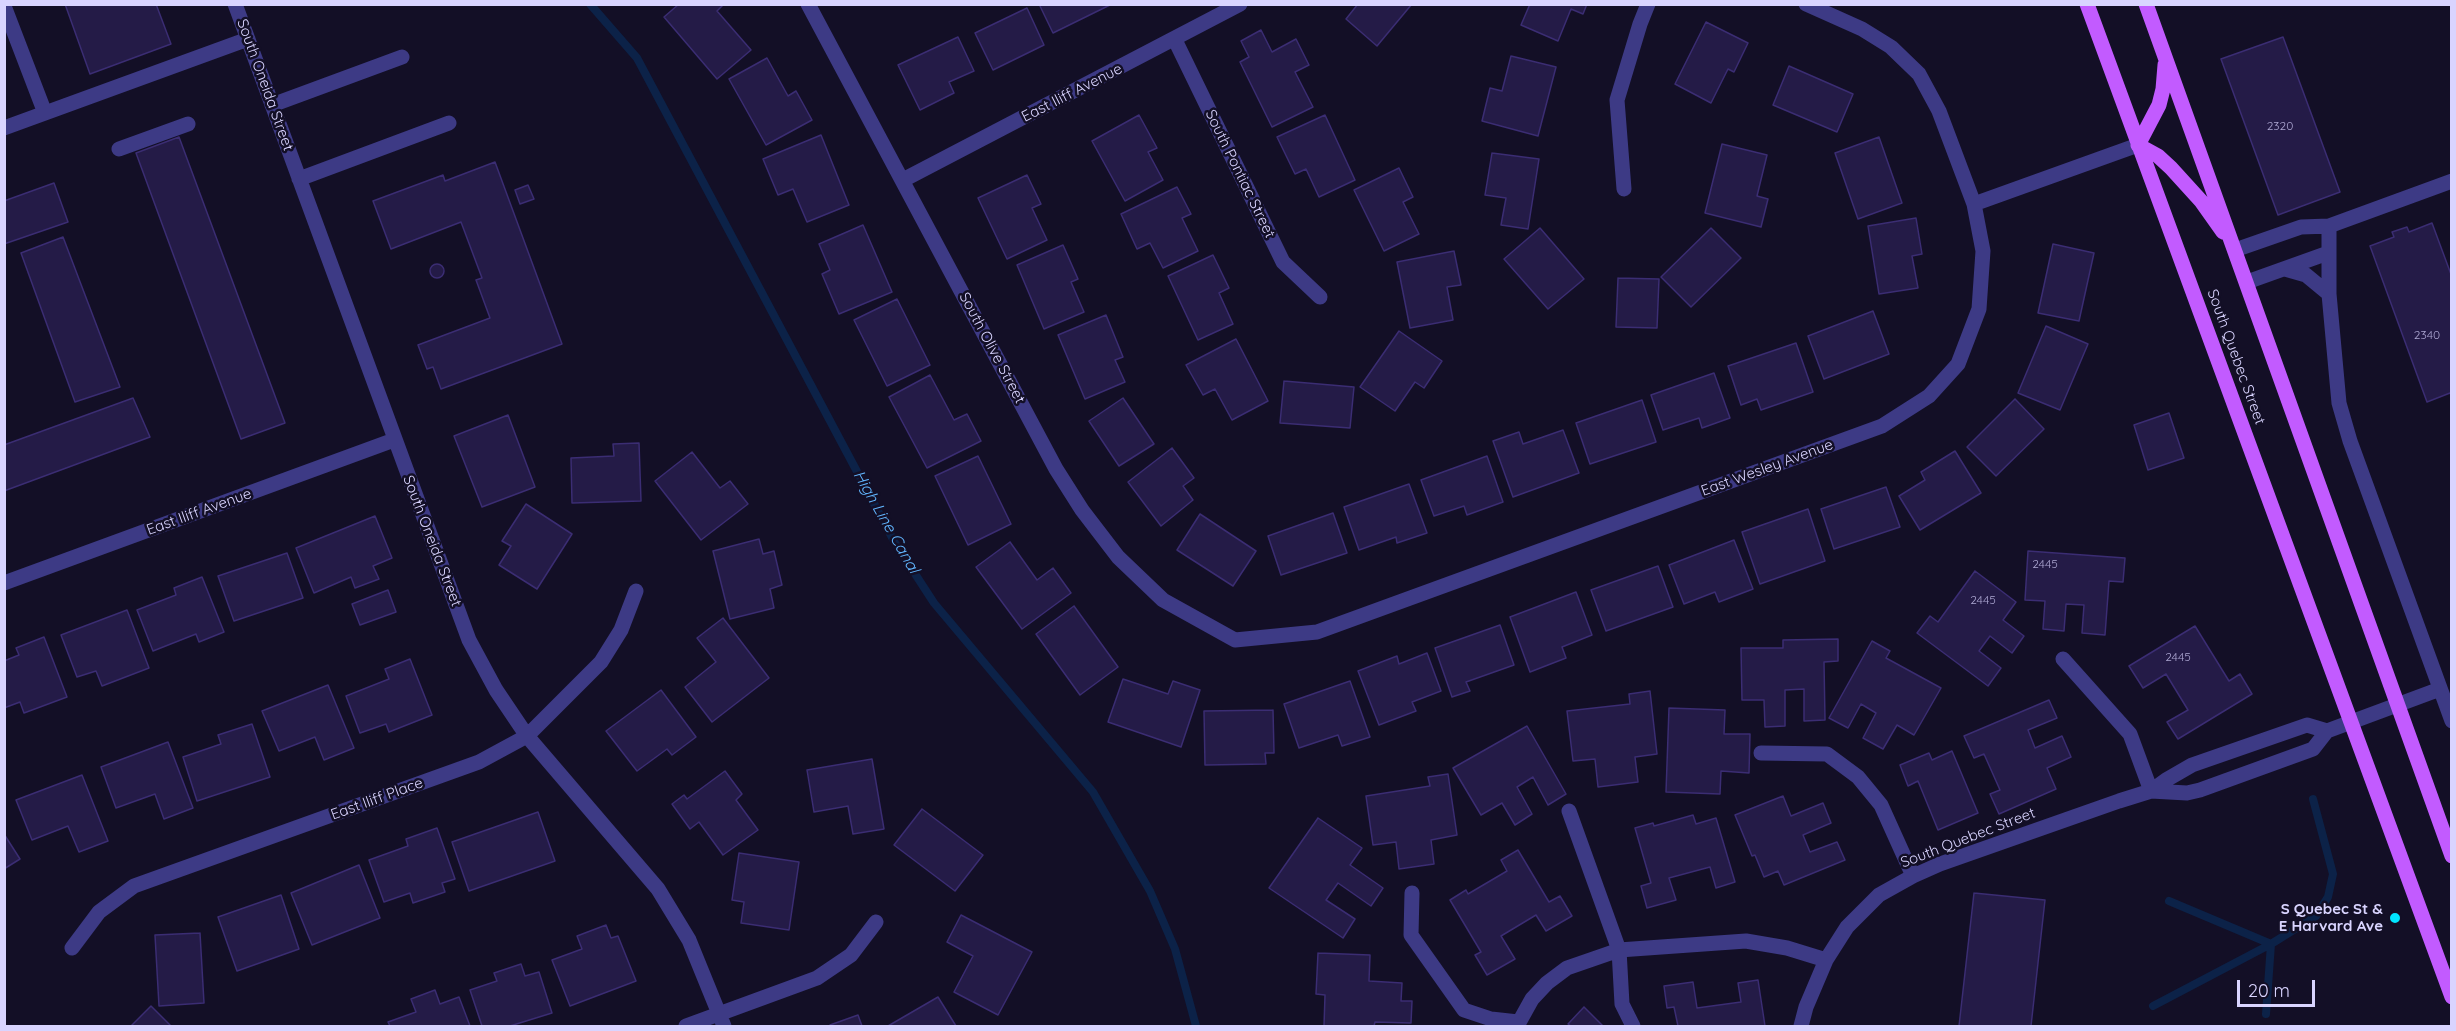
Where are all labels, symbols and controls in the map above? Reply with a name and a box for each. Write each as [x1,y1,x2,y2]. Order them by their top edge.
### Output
street label: South Oneida Street [233,17,297,153]
street label: East Iliff Avenue [1019,60,1125,126]
street label: South Pontiac Street [1201,107,1279,241]
house number: 2320 [2267,119,2293,133]
street label: South Quebec Street [2203,287,2269,427]
street label: South Olive Street [955,289,1029,407]
house number: 2340 [2414,328,2440,342]
street label: East Wesley Avenue [1699,436,1835,500]
water label: High Line Canal [849,467,923,577]
street label: South Oneida Street [399,473,465,609]
street label: East Iliff Avenue [144,485,254,539]
house number: 2445 [2032,557,2058,571]
house number: 2445 [1970,593,1996,607]
house number: 2445 [2165,650,2191,664]
street label: East Iliff Place [328,774,426,824]
street label: South Quebec Street [1898,804,2038,872]
place label: S Quebec St & E Harvard Ave [2279,900,2383,935]
marker: S Quebec St & E Harvard Ave [2388,911,2402,925]
scale bar [2240,968,2318,1006]
text: 20 m [2248,979,2290,1002]

